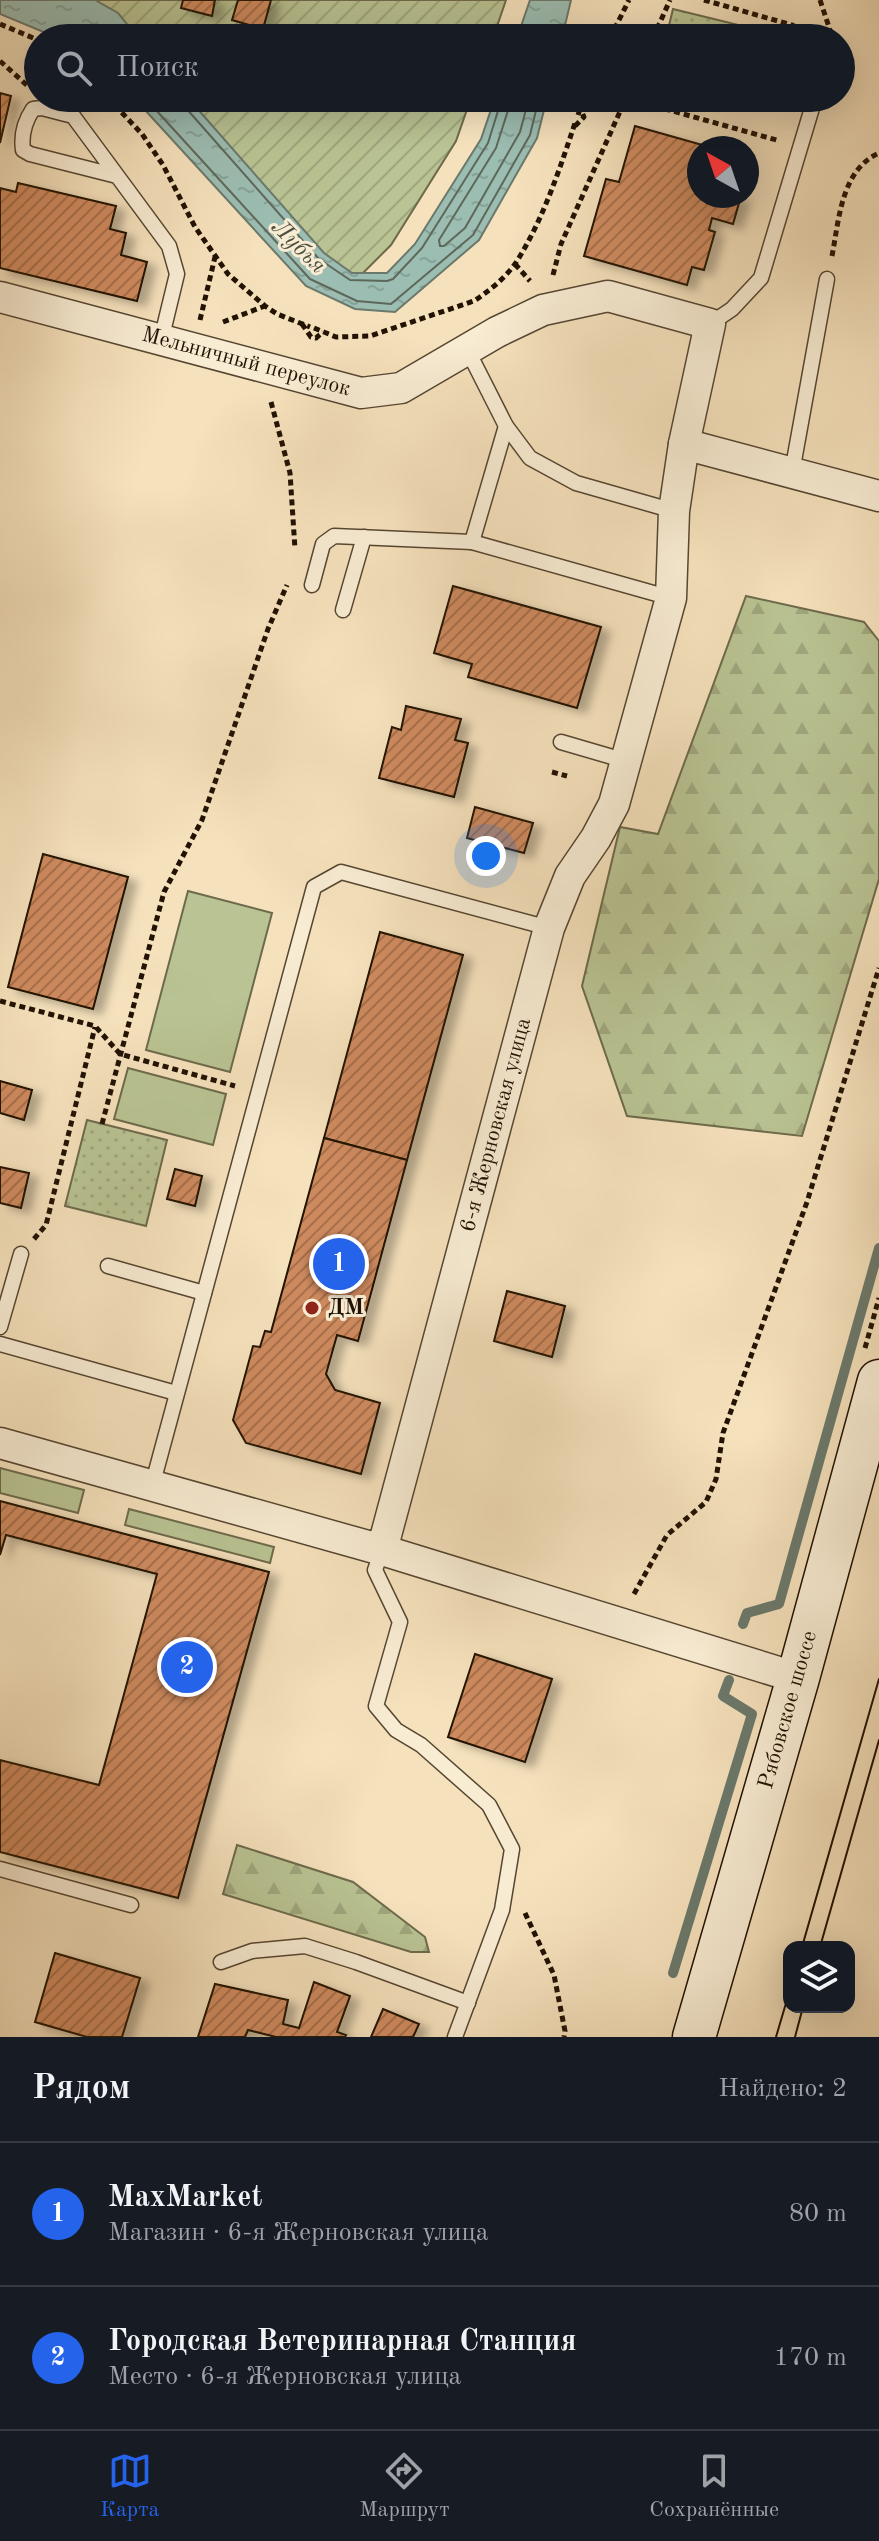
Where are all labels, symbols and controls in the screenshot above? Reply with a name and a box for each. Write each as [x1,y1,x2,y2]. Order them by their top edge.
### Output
search box [24,24,855,112]
icon: search [52,46,96,90]
text: Поиск [116,53,199,83]
north arrow [687,136,759,208]
water label: Лубья [266,215,330,279]
street label: Мельничный переулок [139,324,353,400]
your location [466,836,506,876]
street label: 6-я Жерновская улица [457,1015,535,1235]
pin: 1 [313,1234,365,1294]
place label: ДМ [328,1297,364,1319]
marker: ДМ [303,1299,321,1317]
street label: Рябовское шоссе [755,1628,821,1792]
pin: 2 [161,1637,213,1697]
map controls [783,1941,855,2013]
button: layers [783,1941,855,2013]
text: Рядом [32,2072,131,2106]
text: Найдено: 2 [718,2076,847,2102]
text: MaxMarket [108,2183,262,2213]
text: 1 [50,2201,66,2227]
text: 80 m [789,2201,847,2227]
text: Магазин · 6-я Жерновская улица [108,2220,489,2246]
text: Городская Ветеринарная Станция [108,2327,577,2357]
text: 2 [50,2345,66,2371]
text: 170 m [774,2345,847,2371]
text: Место · 6-я Жерновская улица [108,2364,461,2390]
tab: Карта [100,2449,159,2524]
tab: Маршрут [359,2449,450,2524]
tab: Сохранённые [649,2449,779,2524]

